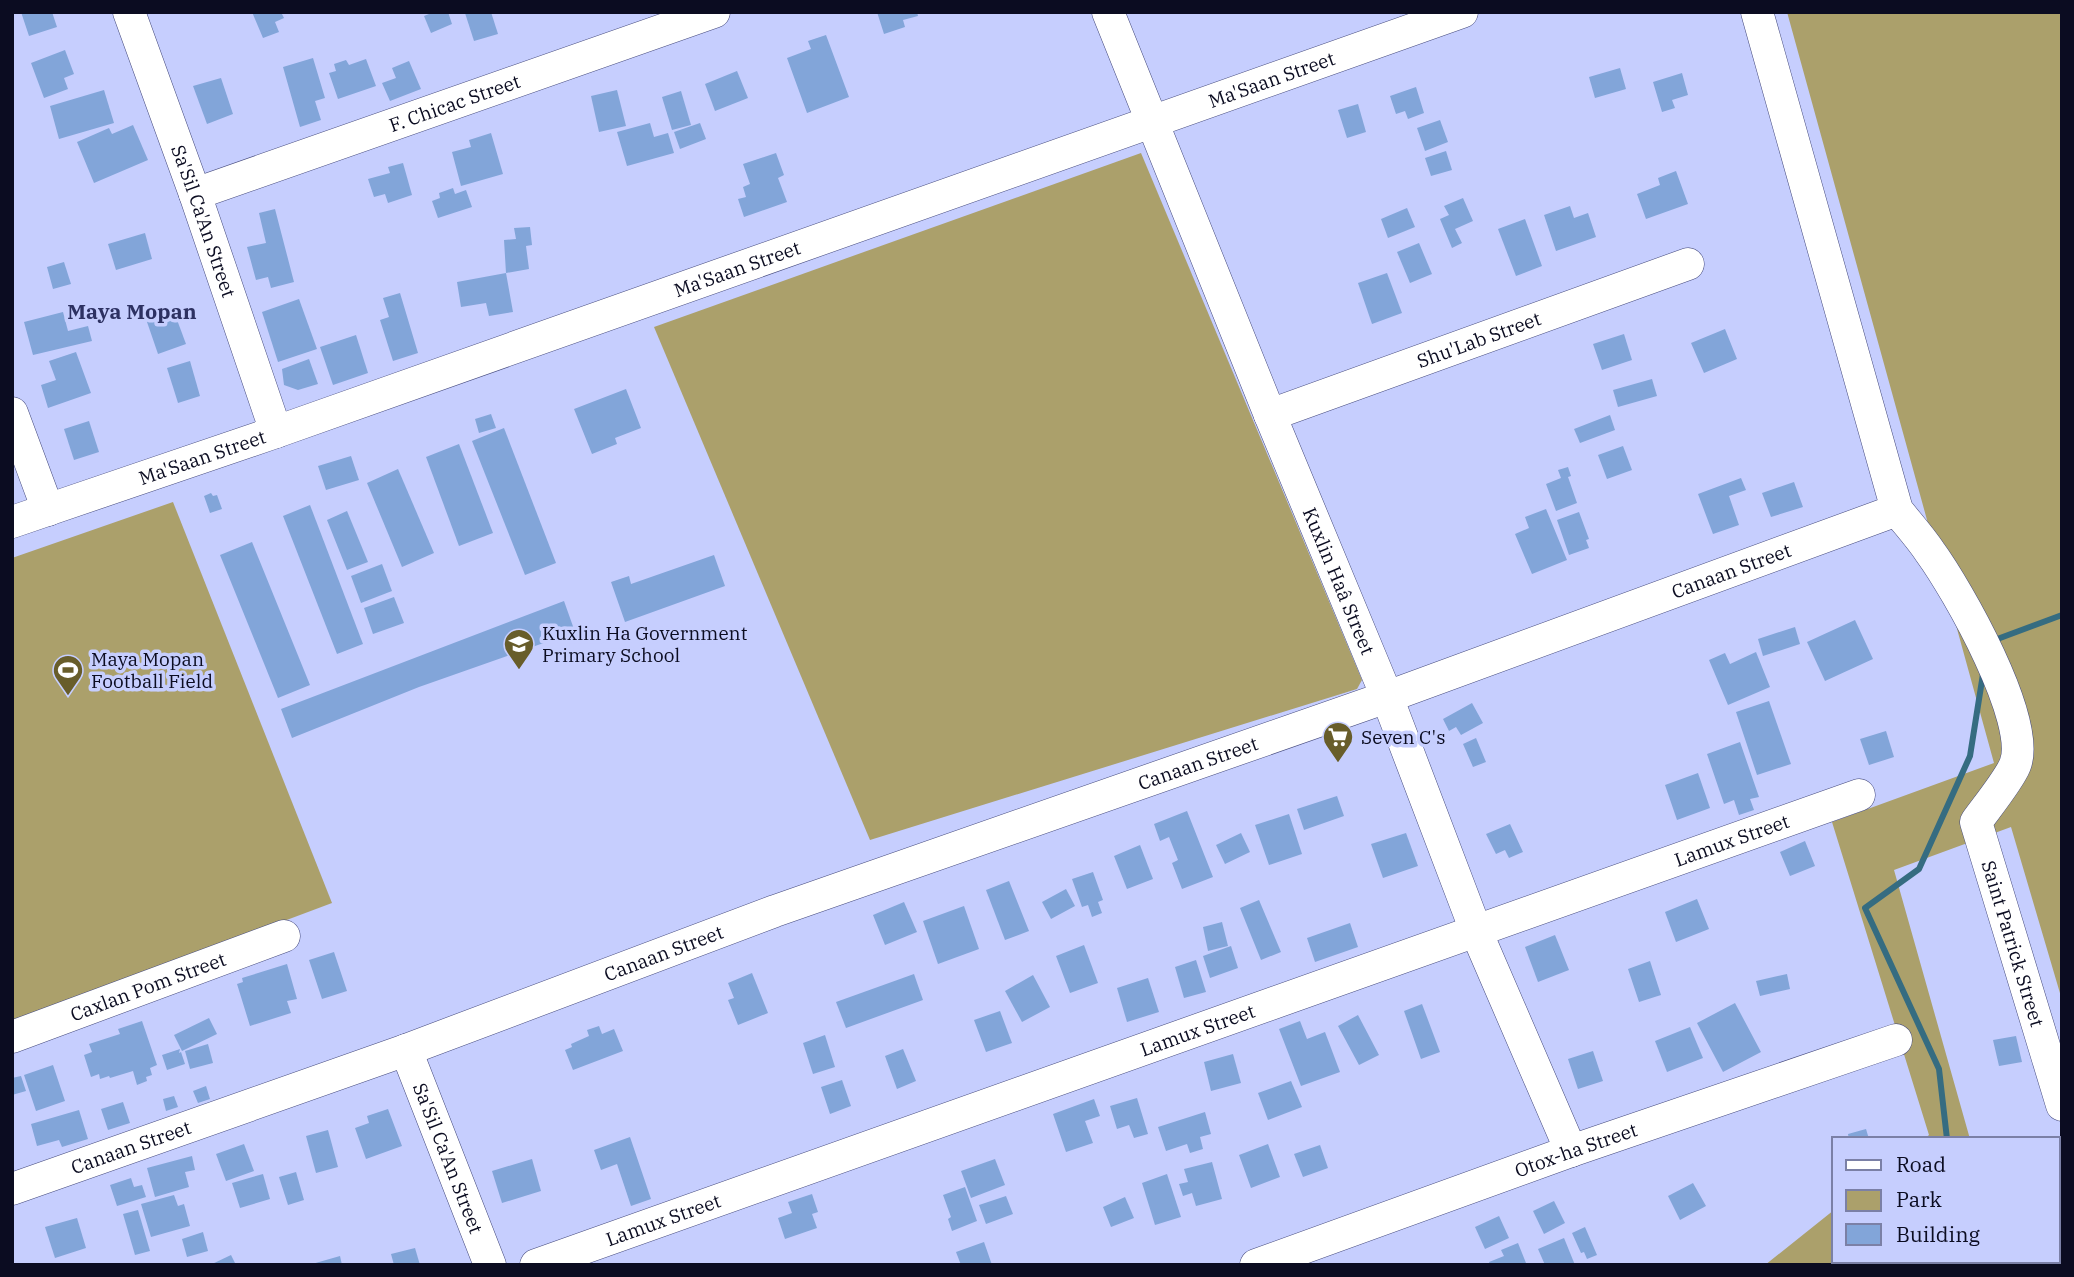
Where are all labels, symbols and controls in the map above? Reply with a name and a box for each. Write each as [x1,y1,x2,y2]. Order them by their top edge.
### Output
street label: Ma'Saan Street [1205,46,1338,113]
street label: F. Chicac Street [386,69,524,137]
street label: Sa'Sil Ca'An Street [166,141,241,301]
street label: Ma'Saan Street [671,235,804,302]
district label: Maya Mopan [67,297,197,325]
street label: Shu'Lab Street [1414,306,1544,373]
street label: Ma'Saan Street [136,424,269,490]
street label: Kuxlin Haâ Street [1298,504,1380,658]
street label: Canaan Street [1668,538,1794,604]
place label: Kuxlin Ha Government Primary School [542,621,748,667]
school or university icon: Kuxlin Ha Government Primary School [502,627,536,671]
place label: Maya Mopan Football Field [91,647,213,693]
sports icon: Maya Mopan Football Field [51,653,85,697]
supermarket icon: Seven C's [1321,720,1355,764]
place label: Seven C's [1361,725,1445,749]
street label: Canaan Street [1135,731,1261,795]
street label: Lamux Street [1671,809,1793,872]
street label: Saint Patrick Street [1976,858,2050,1030]
street label: Canaan Street [601,920,727,986]
street label: Caxlan Pom Street [67,947,229,1026]
street label: Lamux Street [1137,999,1258,1061]
street label: Sa'Sil Ca'An Street [408,1079,489,1237]
street label: Canaan Street [68,1115,194,1179]
street label: Otox-ha Street [1511,1117,1641,1182]
legend [1832,1137,2060,1263]
text: Road [1896,1150,1946,1178]
text: Park [1896,1185,1943,1213]
street label: Lamux Street [603,1188,724,1251]
text: Building [1896,1220,1981,1248]

